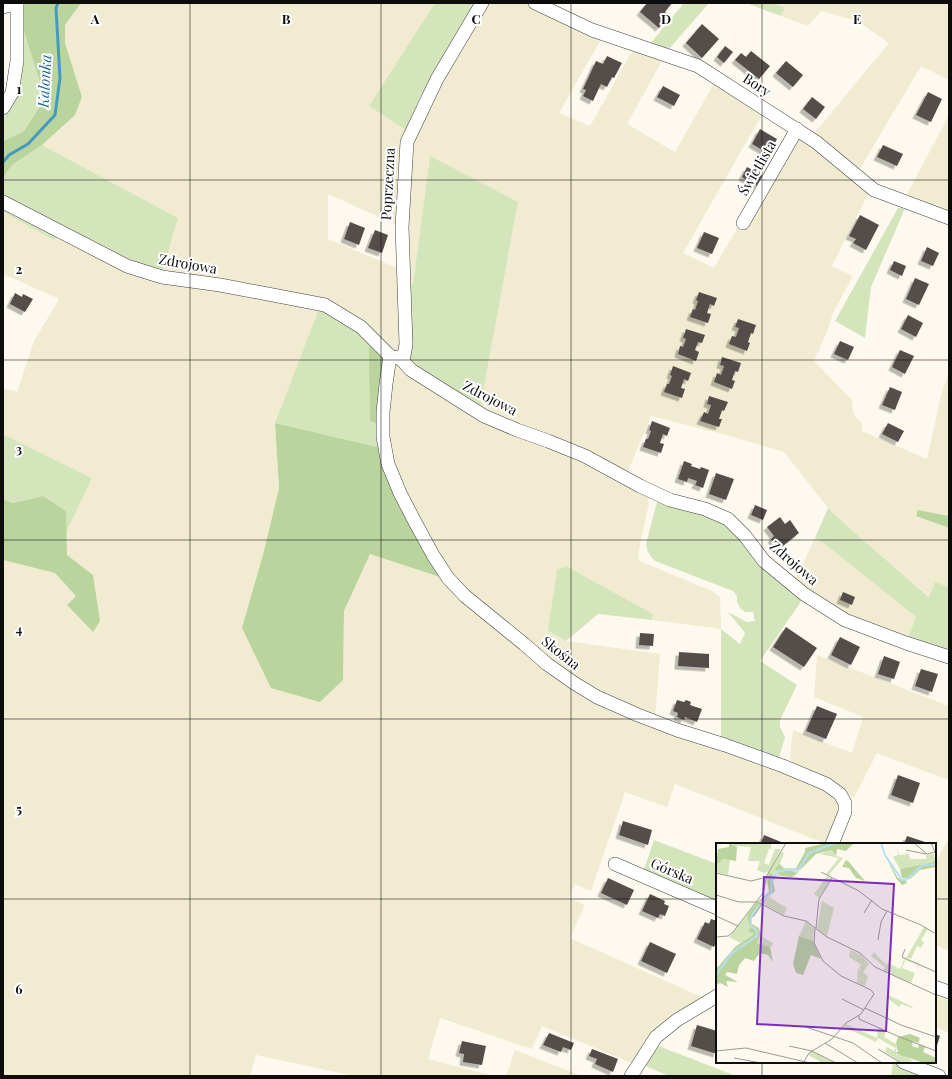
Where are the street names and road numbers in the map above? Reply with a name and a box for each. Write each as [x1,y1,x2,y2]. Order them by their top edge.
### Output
street label: Bory [740,69,775,101]
street label: Świetlista [733,137,780,199]
street label: Poprzeczna [376,147,399,221]
street label: Zdrojowa [157,249,219,278]
street label: Zdrojowa [460,376,521,419]
street label: Zdrojowa [766,536,823,589]
street label: Skośna [538,632,585,674]
street label: Górska [648,853,696,888]

